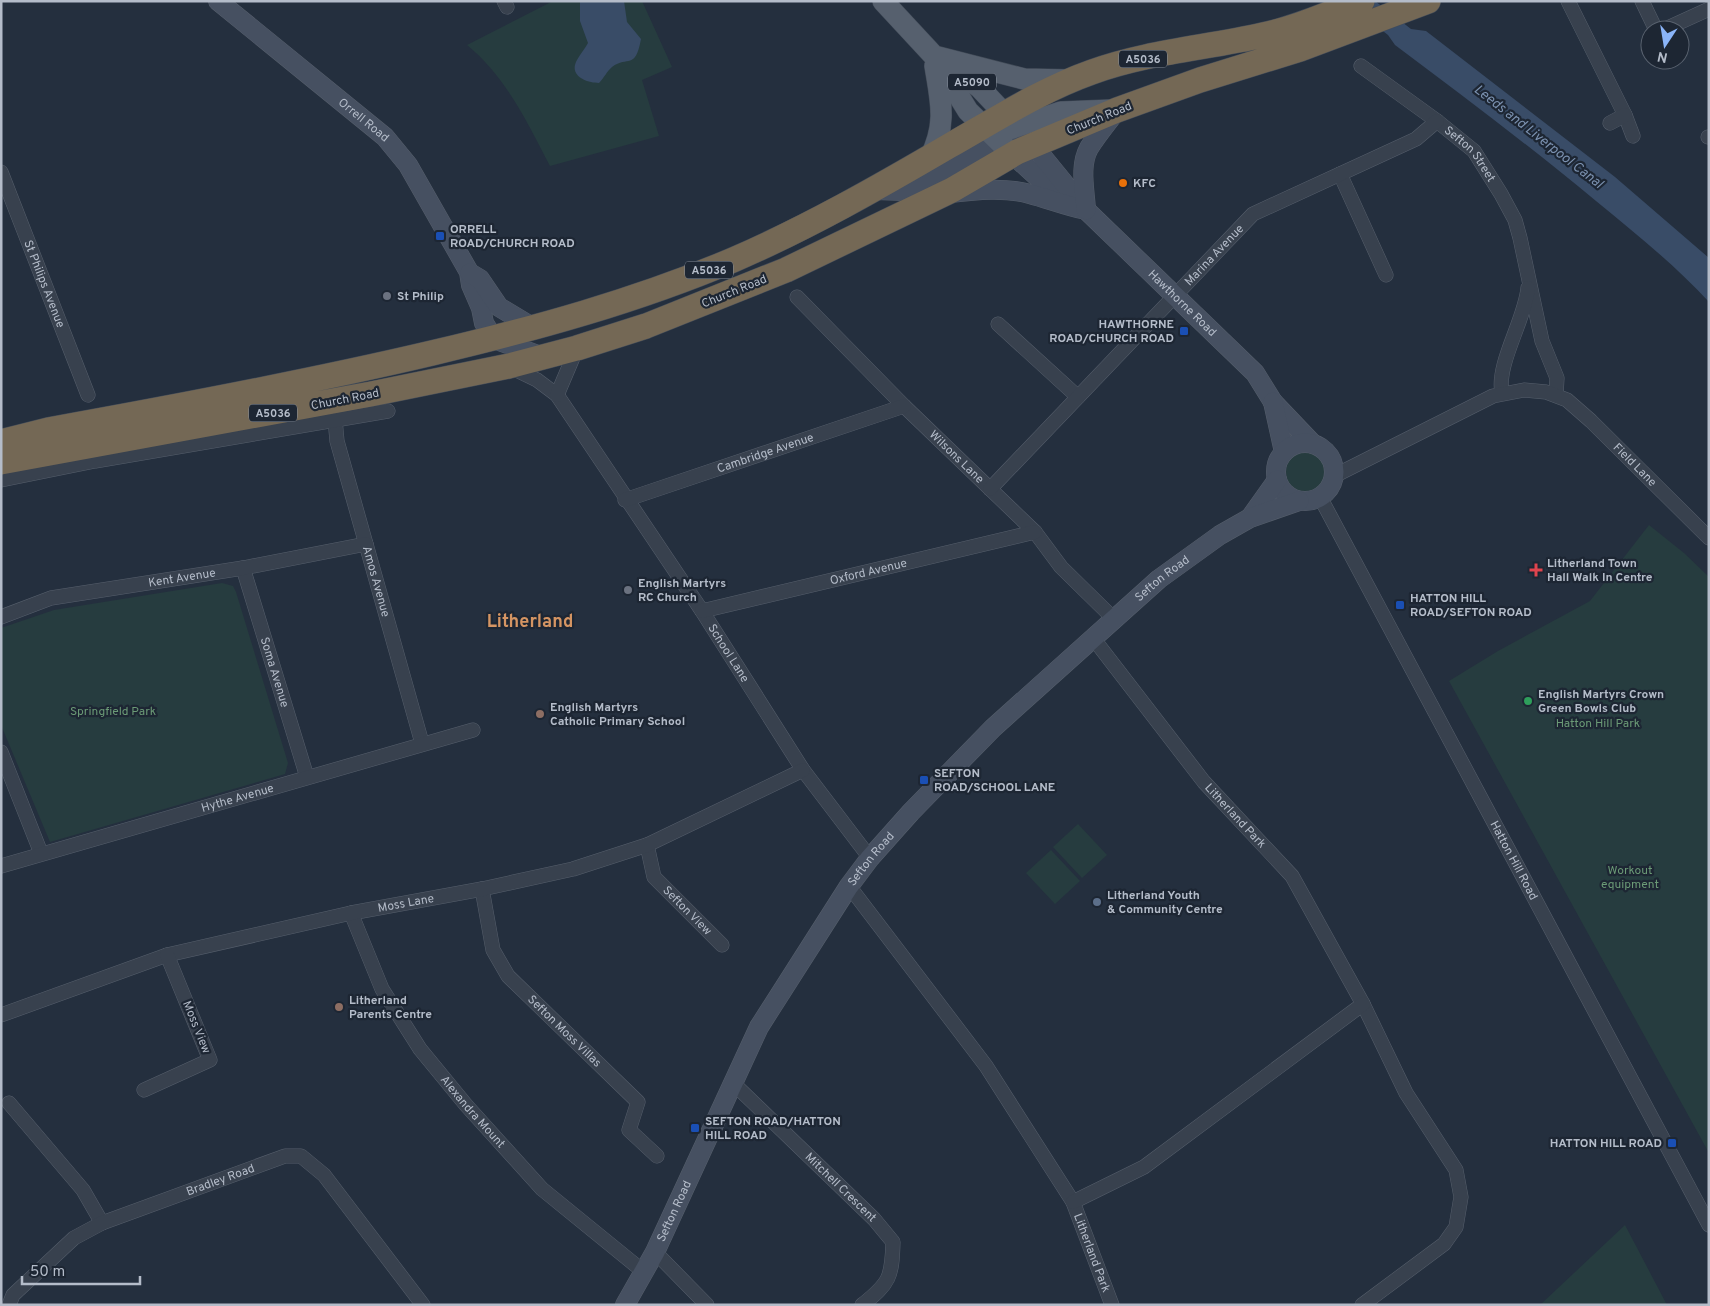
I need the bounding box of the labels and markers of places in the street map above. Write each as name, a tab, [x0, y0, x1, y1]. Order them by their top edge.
place label: KFC	[1133, 176, 1156, 192]
marker: KFC	[1117, 177, 1129, 189]
place label: ORRELL ROAD/CHURCH ROAD	[450, 222, 575, 252]
marker: ORRELL ROAD/CHURCH ROAD	[434, 230, 446, 242]
place label: St Philip	[397, 289, 444, 305]
marker: St Philip	[381, 290, 393, 302]
place label: HAWTHORNE ROAD/CHURCH ROAD	[1049, 317, 1174, 347]
marker: HAWTHORNE ROAD/CHURCH ROAD	[1178, 325, 1190, 337]
place label: Litherland Town Hall Walk In Centre	[1547, 556, 1653, 586]
marker: Litherland Town Hall Walk In Centre	[1529, 563, 1543, 577]
place label: English Martyrs RC Church	[638, 576, 726, 606]
marker: English Martyrs RC Church	[622, 584, 634, 596]
place label: HATTON HILL ROAD/SEFTON ROAD	[1410, 591, 1532, 621]
marker: HATTON HILL ROAD/SEFTON ROAD	[1394, 599, 1406, 611]
place label: English Martyrs Crown Green Bowls Club	[1538, 687, 1664, 717]
marker: English Martyrs Crown Green Bowls Club	[1522, 695, 1534, 707]
place label: English Martyrs Catholic Primary School	[550, 700, 685, 730]
marker: English Martyrs Catholic Primary School	[534, 708, 546, 720]
place label: SEFTON ROAD/SCHOOL LANE	[934, 766, 1055, 796]
marker: SEFTON ROAD/SCHOOL LANE	[918, 774, 930, 786]
place label: Litherland Youth & Community Centre	[1107, 888, 1223, 918]
marker: Litherland Youth & Community Centre	[1091, 896, 1103, 908]
place label: Litherland Parents Centre	[349, 993, 432, 1023]
marker: Litherland Parents Centre	[333, 1001, 345, 1013]
place label: SEFTON ROAD/HATTON HILL ROAD	[705, 1114, 841, 1144]
marker: SEFTON ROAD/HATTON HILL ROAD	[689, 1122, 701, 1134]
place label: HATTON HILL ROAD	[1550, 1136, 1662, 1152]
marker: HATTON HILL ROAD	[1666, 1137, 1678, 1149]

